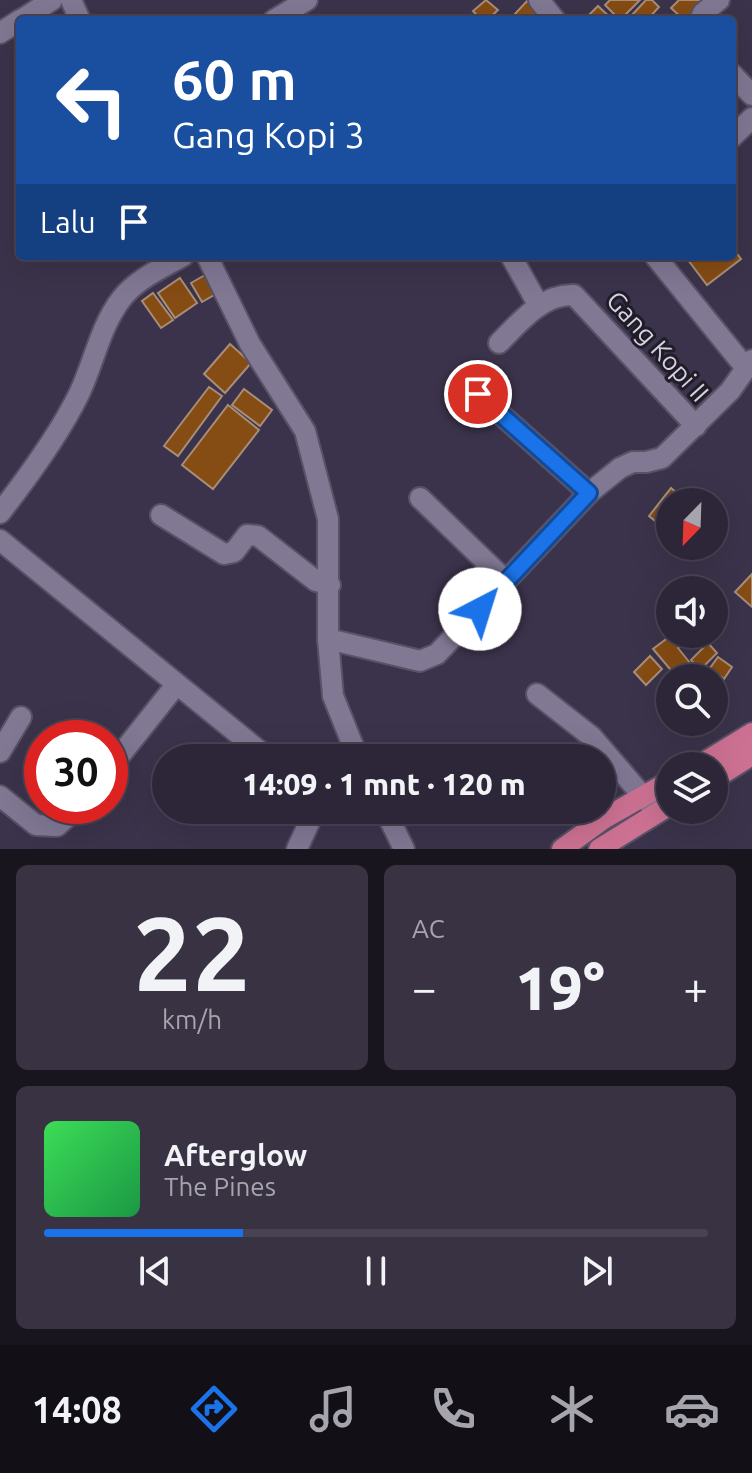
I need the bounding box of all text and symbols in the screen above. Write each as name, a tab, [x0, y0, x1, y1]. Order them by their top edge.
icon: left	[40, 48, 144, 152]
text: 60 m	[172, 48, 297, 111]
text: Gang Kopi 3	[172, 114, 365, 155]
icon: arrive	[112, 200, 156, 244]
text: Lalu	[40, 205, 96, 239]
street label: Gang Kopi II	[601, 285, 715, 407]
pin	[444, 360, 512, 428]
icon: arrive	[456, 372, 500, 416]
north arrow	[656, 488, 728, 560]
map controls	[656, 488, 728, 824]
position arrow	[438, 567, 522, 651]
button: sound	[656, 576, 728, 648]
button: search	[656, 664, 728, 736]
speed limit sign: 30	[24, 720, 128, 824]
button: layers	[656, 752, 728, 824]
text: 14:09 · 1 mnt · 120 m	[242, 767, 526, 801]
text: 22	[133, 894, 251, 1011]
text: AC	[412, 914, 445, 943]
text: 19°	[515, 954, 605, 1021]
text: −	[412, 963, 437, 1012]
text: +	[683, 963, 708, 1012]
text: km/h	[162, 1005, 222, 1034]
text: Afterglow	[164, 1138, 307, 1172]
text: The Pines	[164, 1172, 276, 1201]
icon: previous	[133, 1249, 177, 1293]
icon: pause	[354, 1249, 398, 1293]
icon: next	[575, 1249, 619, 1293]
icon: directions	[186, 1381, 242, 1437]
icon: music	[305, 1381, 361, 1437]
icon: phone	[425, 1381, 481, 1437]
icon: climate	[544, 1381, 600, 1437]
icon: car	[664, 1381, 720, 1437]
text: 14:08	[32, 1389, 122, 1430]

